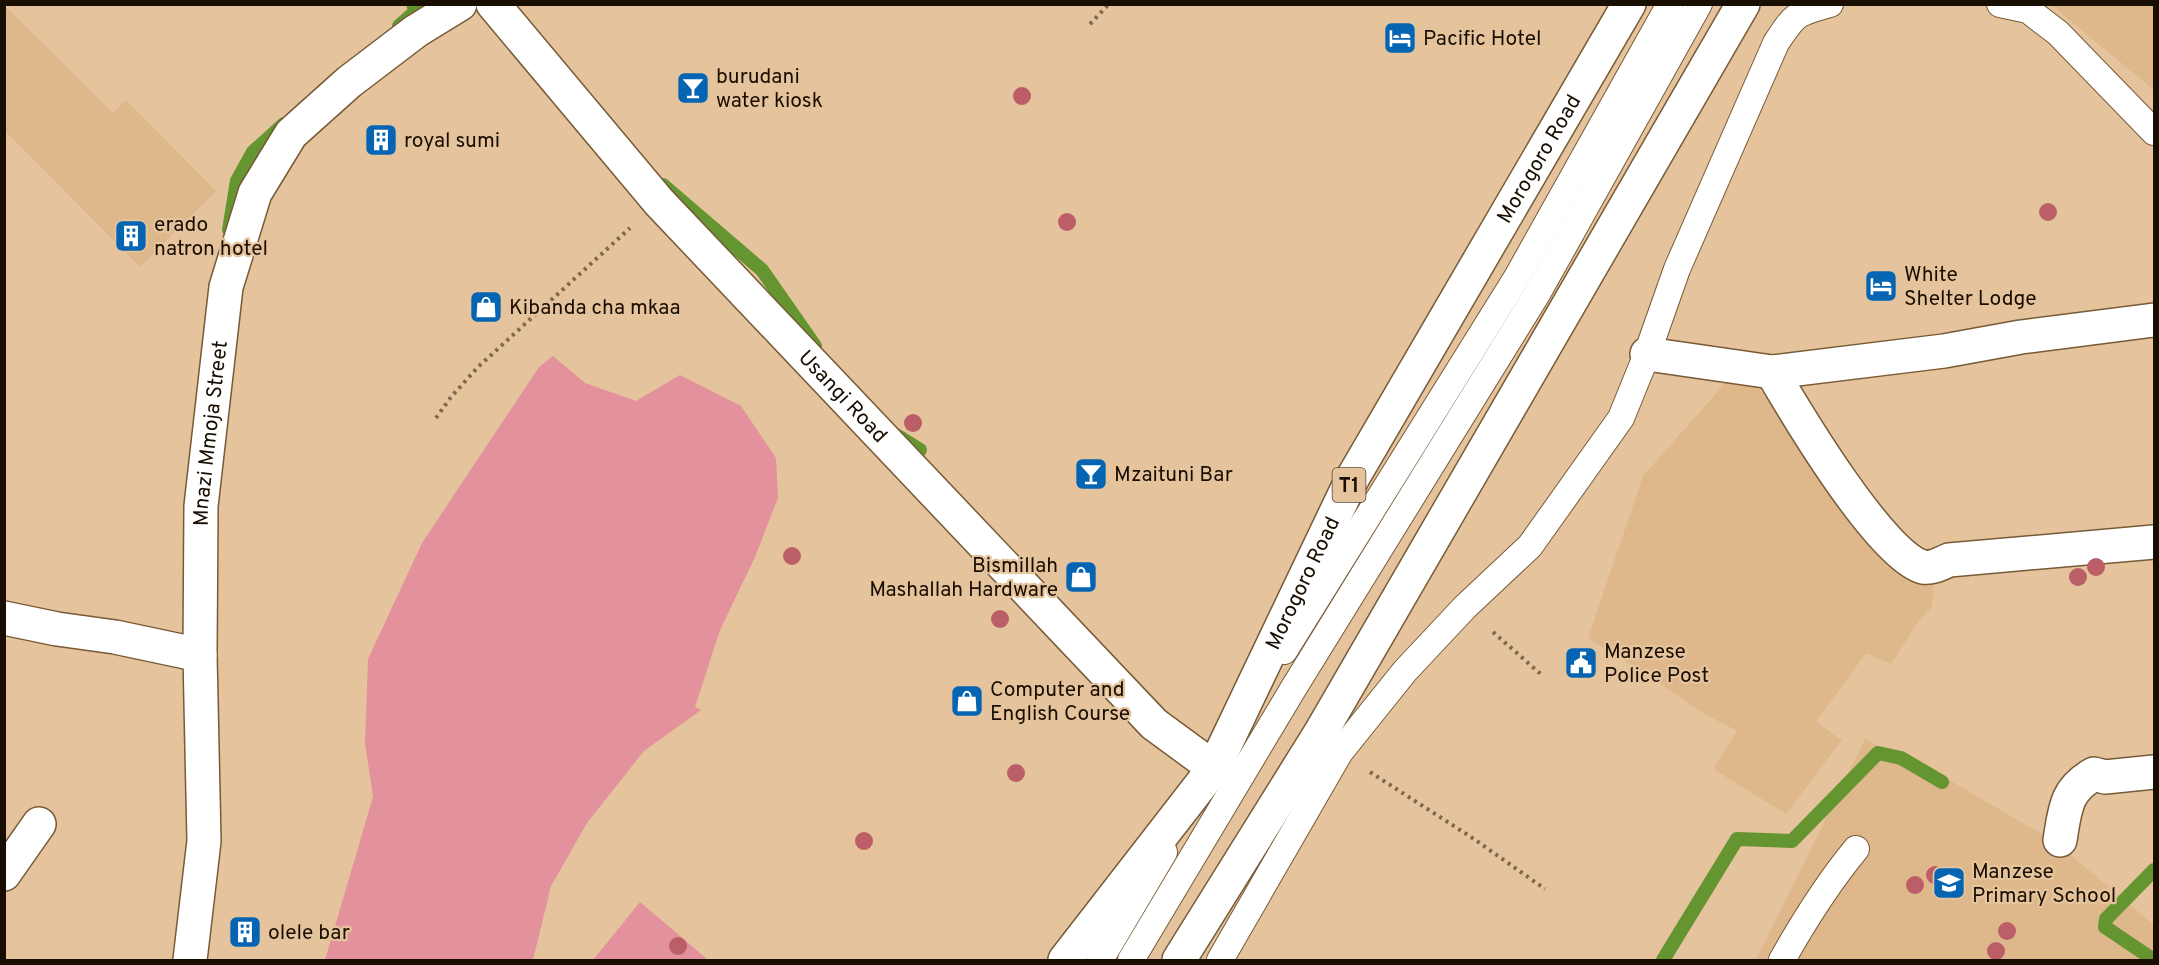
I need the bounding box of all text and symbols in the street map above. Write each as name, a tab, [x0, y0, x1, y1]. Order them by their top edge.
hotel icon: Pacific Hotel	[1382, 20, 1418, 56]
place label: Pacific Hotel	[1423, 26, 1542, 53]
place label: burudani water kiosk	[716, 64, 823, 115]
bar icon: burudani water kiosk	[675, 70, 711, 106]
street label: Morogoro Road	[1492, 90, 1588, 229]
building icon: royal sumi	[363, 122, 399, 158]
place label: royal sumi	[404, 128, 500, 155]
place label: erado natron hotel	[154, 212, 268, 263]
building icon: erado natron hotel	[113, 218, 149, 254]
place label: White Shelter Lodge	[1904, 262, 2036, 313]
hotel icon: White Shelter Lodge	[1863, 268, 1899, 304]
shop icon: Kibanda cha mkaa	[468, 289, 504, 325]
place label: Kibanda cha mkaa	[509, 295, 681, 322]
street label: Mnazi Mmoja Street	[189, 339, 235, 526]
street label: Usangi Road	[792, 345, 893, 449]
bar icon: Mzaituni Bar	[1073, 456, 1109, 492]
place label: Mzaituni Bar	[1114, 462, 1233, 489]
road number: T1	[1332, 468, 1366, 502]
street label: Morogoro Road	[1260, 513, 1347, 655]
place label: Bismillah Mashallah Hardware	[869, 553, 1058, 604]
shop icon: Bismillah Mashallah Hardware	[1063, 559, 1099, 595]
place label: Manzese Police Post	[1604, 639, 1709, 690]
public building icon: Manzese Police Post	[1563, 645, 1599, 681]
place label: Computer and English Course	[990, 677, 1130, 728]
shop icon: Computer and English Course	[949, 683, 985, 719]
place label: Manzese Primary School	[1972, 859, 2116, 910]
school or university icon: Manzese Primary School	[1931, 865, 1967, 901]
building icon: olele bar	[227, 914, 263, 950]
place label: olele bar	[268, 920, 350, 947]

